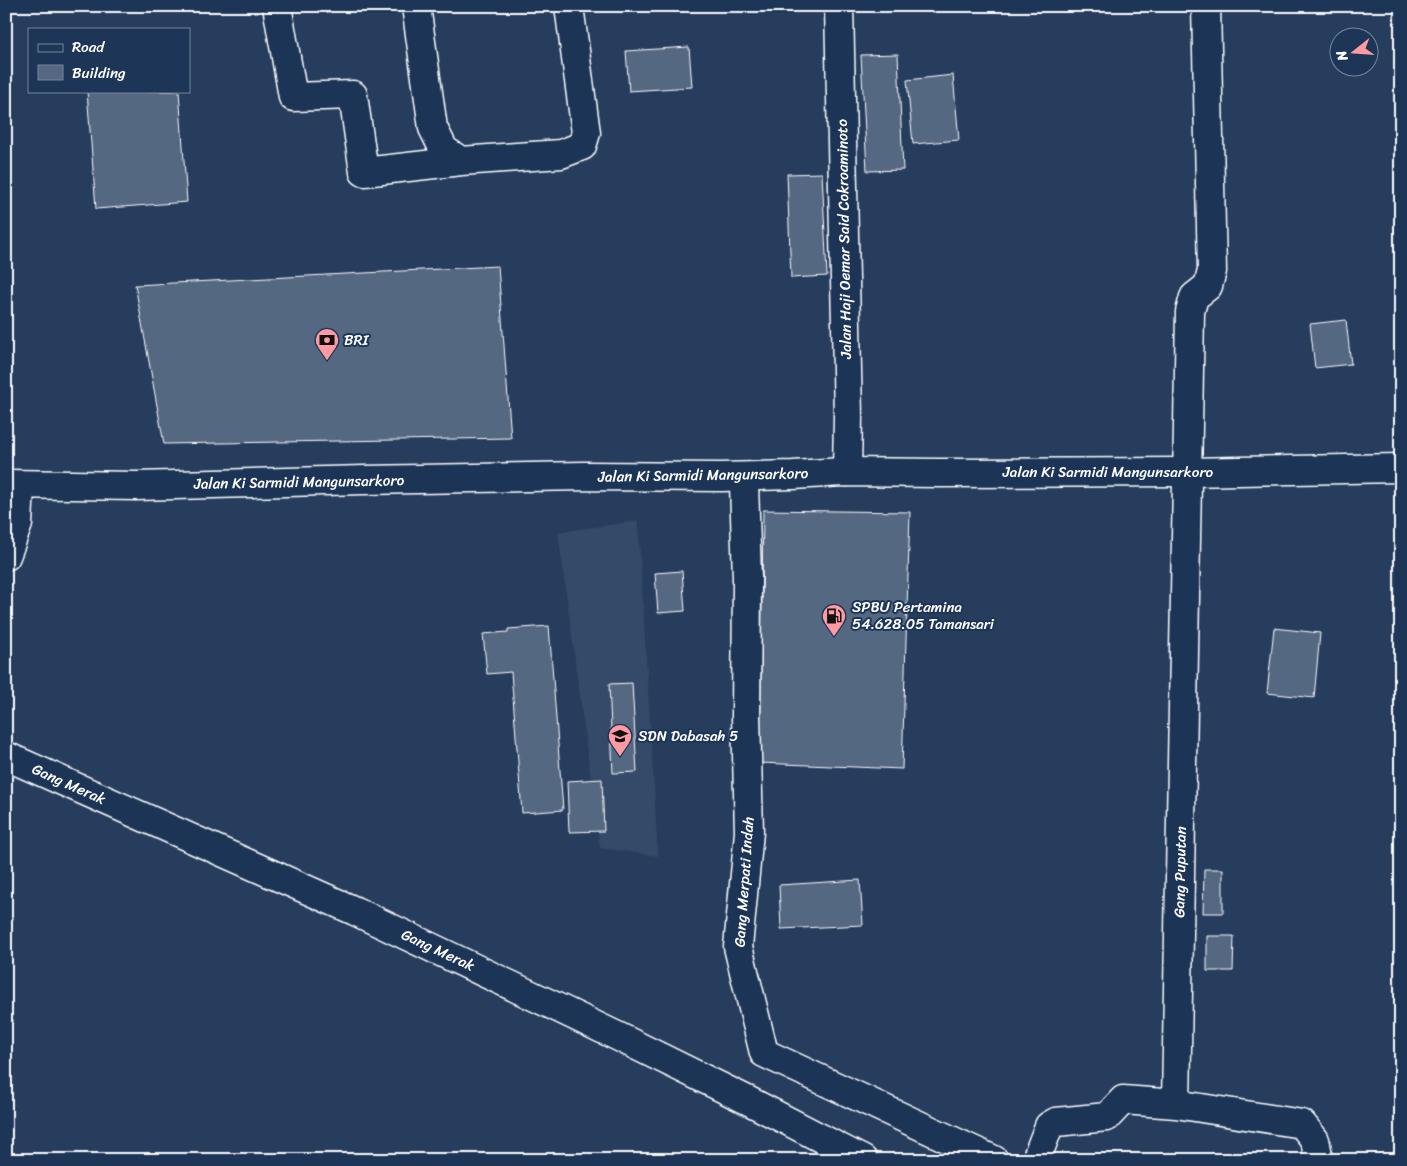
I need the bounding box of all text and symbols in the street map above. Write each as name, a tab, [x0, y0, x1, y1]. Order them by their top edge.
legend	[28, 28, 190, 92]
north arrow	[1330, 28, 1380, 78]
text: Road	[72, 34, 105, 60]
text: N	[1329, 47, 1356, 65]
text: Building	[72, 60, 126, 86]
street label: Jalan Haji Oemar Said Cokroaminoto	[829, 118, 859, 360]
bank icon: BRI	[314, 327, 340, 361]
place label: BRI	[344, 327, 370, 353]
street label: Jalan Ki Sarmidi Mangunsarkoro	[1002, 459, 1214, 485]
street label: Jalan Ki Sarmidi Mangunsarkoro	[597, 460, 809, 490]
street label: Jalan Ki Sarmidi Mangunsarkoro	[193, 467, 405, 497]
place label: SPBU Pertamina 54.628.05 Tamansari	[852, 594, 995, 637]
fuel station icon: SPBU Pertamina 54.628.05 Tamansari	[821, 603, 847, 637]
school or university icon: SDN Dabasah 5	[607, 723, 633, 757]
place label: SDN Dabasah 5	[638, 723, 738, 749]
street label: Gang Merak	[28, 756, 111, 812]
street label: Gang Merpati Indah	[726, 816, 762, 948]
street label: Gang Puputan	[1166, 826, 1194, 918]
street label: Gang Merak	[397, 922, 480, 979]

